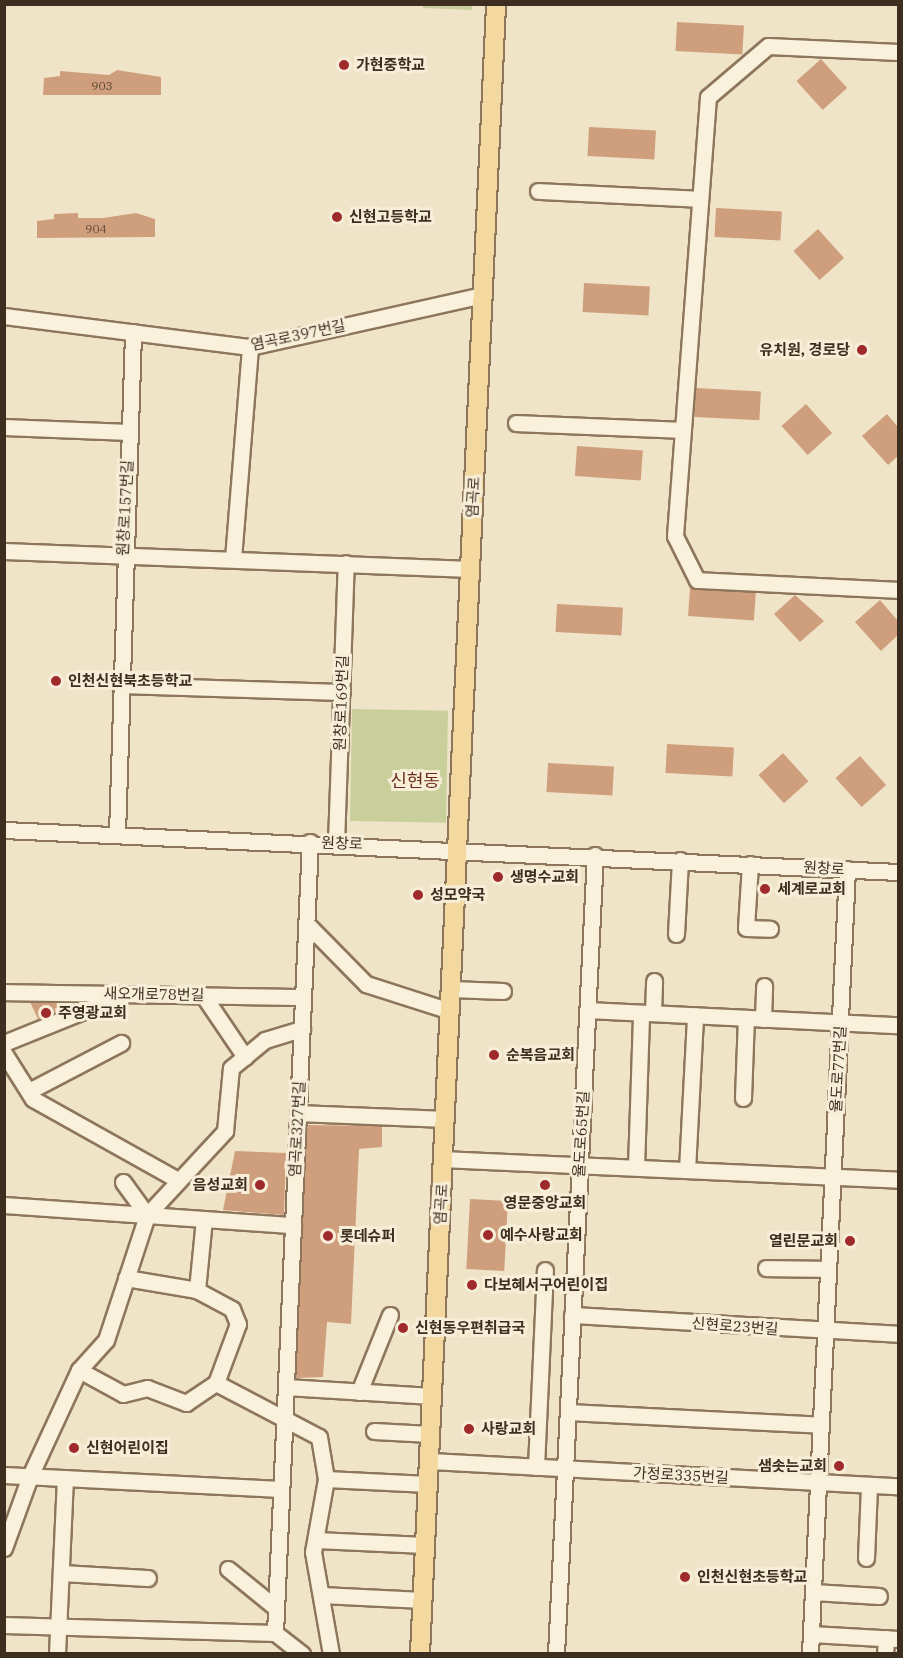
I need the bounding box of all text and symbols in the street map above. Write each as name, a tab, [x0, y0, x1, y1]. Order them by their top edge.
place label: 가현중학교	[356, 56, 425, 74]
marker: 가현중학교	[337, 58, 351, 72]
house number: 903	[91, 79, 113, 93]
place label: 신현고등학교	[349, 208, 432, 226]
marker: 신현고등학교	[330, 210, 344, 224]
house number: 904	[85, 222, 107, 236]
street label: 염곡로397번길	[249, 316, 347, 354]
place label: 유치원, 경로당	[759, 341, 850, 359]
marker: 유치원, 경로당	[855, 343, 869, 357]
street label: 원창로157번길	[114, 460, 136, 556]
street label: 염곡로	[463, 476, 483, 518]
street label: 원창로169번길	[330, 655, 352, 751]
place label: 인천신현북초등학교	[68, 672, 192, 690]
marker: 인천신현북초등학교	[49, 674, 63, 688]
district label: 신현동	[390, 770, 440, 792]
street label: 원창로	[321, 833, 363, 853]
street label: 원창로	[803, 858, 845, 878]
place label: 생명수교회	[510, 868, 579, 886]
marker: 생명수교회	[491, 870, 505, 884]
place label: 세계로교회	[777, 880, 846, 898]
marker: 세계로교회	[758, 882, 772, 896]
place label: 성모약국	[430, 886, 485, 904]
marker: 성모약국	[411, 888, 425, 902]
street label: 새오개로78번길	[103, 984, 205, 1004]
place label: 주영광교회	[58, 1004, 127, 1022]
marker: 주영광교회	[39, 1006, 53, 1020]
street label: 율도로77번길	[827, 1025, 849, 1113]
place label: 순복음교회	[506, 1046, 575, 1064]
marker: 순복음교회	[487, 1048, 501, 1062]
street label: 염곡로327번길	[286, 1081, 308, 1177]
street label: 율도로65번길	[570, 1090, 592, 1178]
place label: 음성교회	[193, 1176, 248, 1194]
marker: 음성교회	[253, 1178, 267, 1192]
marker: 영문중앙교회	[538, 1178, 552, 1192]
street label: 염곡로	[431, 1183, 451, 1225]
place label: 영문중앙교회	[504, 1194, 586, 1212]
place label: 예수사랑교회	[500, 1226, 583, 1244]
place label: 롯데슈퍼	[340, 1227, 395, 1245]
marker: 예수사랑교회	[481, 1228, 495, 1242]
marker: 롯데슈퍼	[321, 1229, 335, 1243]
place label: 열린문교회	[769, 1232, 838, 1250]
marker: 열린문교회	[843, 1234, 857, 1248]
place label: 다보혜서구어린이집	[484, 1276, 608, 1294]
marker: 다보혜서구어린이집	[465, 1278, 479, 1292]
street label: 신현로23번길	[691, 1314, 779, 1338]
place label: 신현동우편취급국	[415, 1319, 525, 1337]
marker: 신현동우편취급국	[396, 1321, 410, 1335]
place label: 사랑교회	[481, 1420, 536, 1438]
marker: 사랑교회	[462, 1422, 476, 1436]
place label: 신현어린이집	[86, 1439, 169, 1457]
marker: 신현어린이집	[67, 1441, 81, 1455]
place label: 샘솟는교회	[758, 1457, 827, 1475]
marker: 샘솟는교회	[832, 1459, 846, 1473]
street label: 가정로335번길	[633, 1464, 729, 1486]
place label: 인천신현초등학교	[697, 1568, 807, 1586]
marker: 인천신현초등학교	[678, 1570, 692, 1584]

